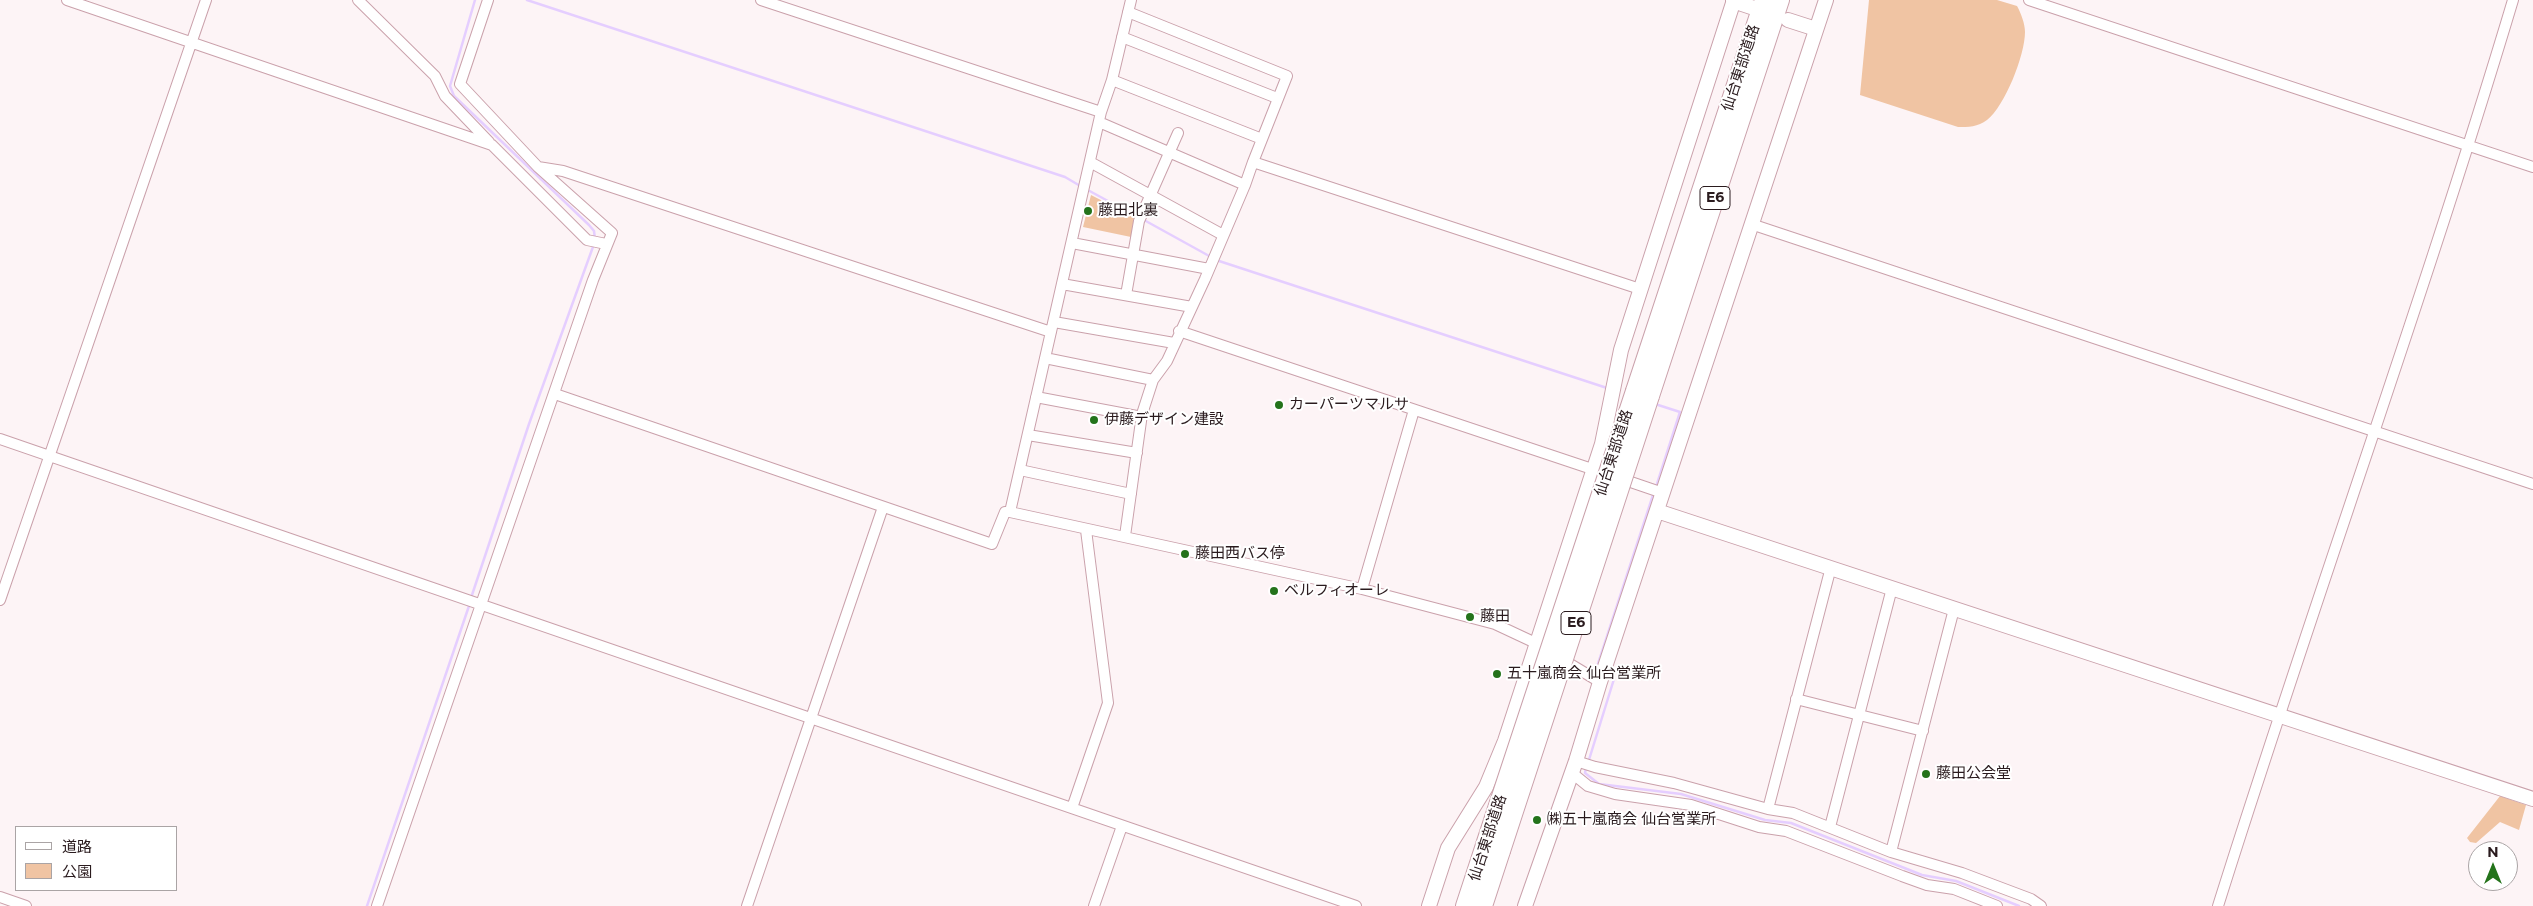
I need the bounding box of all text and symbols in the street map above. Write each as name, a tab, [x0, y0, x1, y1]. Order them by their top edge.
street label: 仙台東部道路	[1719, 22, 1763, 114]
road number: E6	[1700, 187, 1730, 210]
place label: 藤田北裏	[1098, 202, 1158, 220]
marker: 藤田北裏	[1082, 205, 1094, 217]
place label: カーパーツマルサ	[1289, 396, 1409, 414]
marker: カーパーツマルサ	[1273, 399, 1285, 411]
street label: 仙台東部道路	[1592, 407, 1636, 499]
place label: 伊藤デザイン建設	[1104, 411, 1224, 429]
marker: 伊藤デザイン建設	[1088, 414, 1100, 426]
place label: 藤田西バス停	[1195, 545, 1285, 563]
marker: 藤田西バス停	[1179, 548, 1191, 560]
place label: ベルフィオーレ	[1284, 582, 1389, 600]
marker: ベルフィオーレ	[1268, 585, 1280, 597]
place label: 藤田	[1480, 608, 1510, 626]
marker: 藤田	[1464, 611, 1476, 623]
road number: E6	[1561, 612, 1591, 634]
place label: 五十嵐商会 仙台営業所	[1507, 665, 1661, 683]
marker: 五十嵐商会 仙台営業所	[1491, 668, 1503, 680]
place label: 藤田公会堂	[1936, 765, 2011, 783]
marker: 藤田公会堂	[1920, 768, 1932, 780]
street label: 仙台東部道路	[1466, 792, 1510, 884]
place label: ㈱五十嵐商会 仙台営業所	[1547, 811, 1716, 829]
marker: ㈱五十嵐商会 仙台営業所	[1531, 814, 1543, 826]
legend	[15, 826, 178, 891]
text: 道路	[62, 837, 92, 856]
north arrow	[2468, 841, 2518, 891]
text: N	[2487, 843, 2499, 861]
text: 公園	[62, 862, 92, 881]

